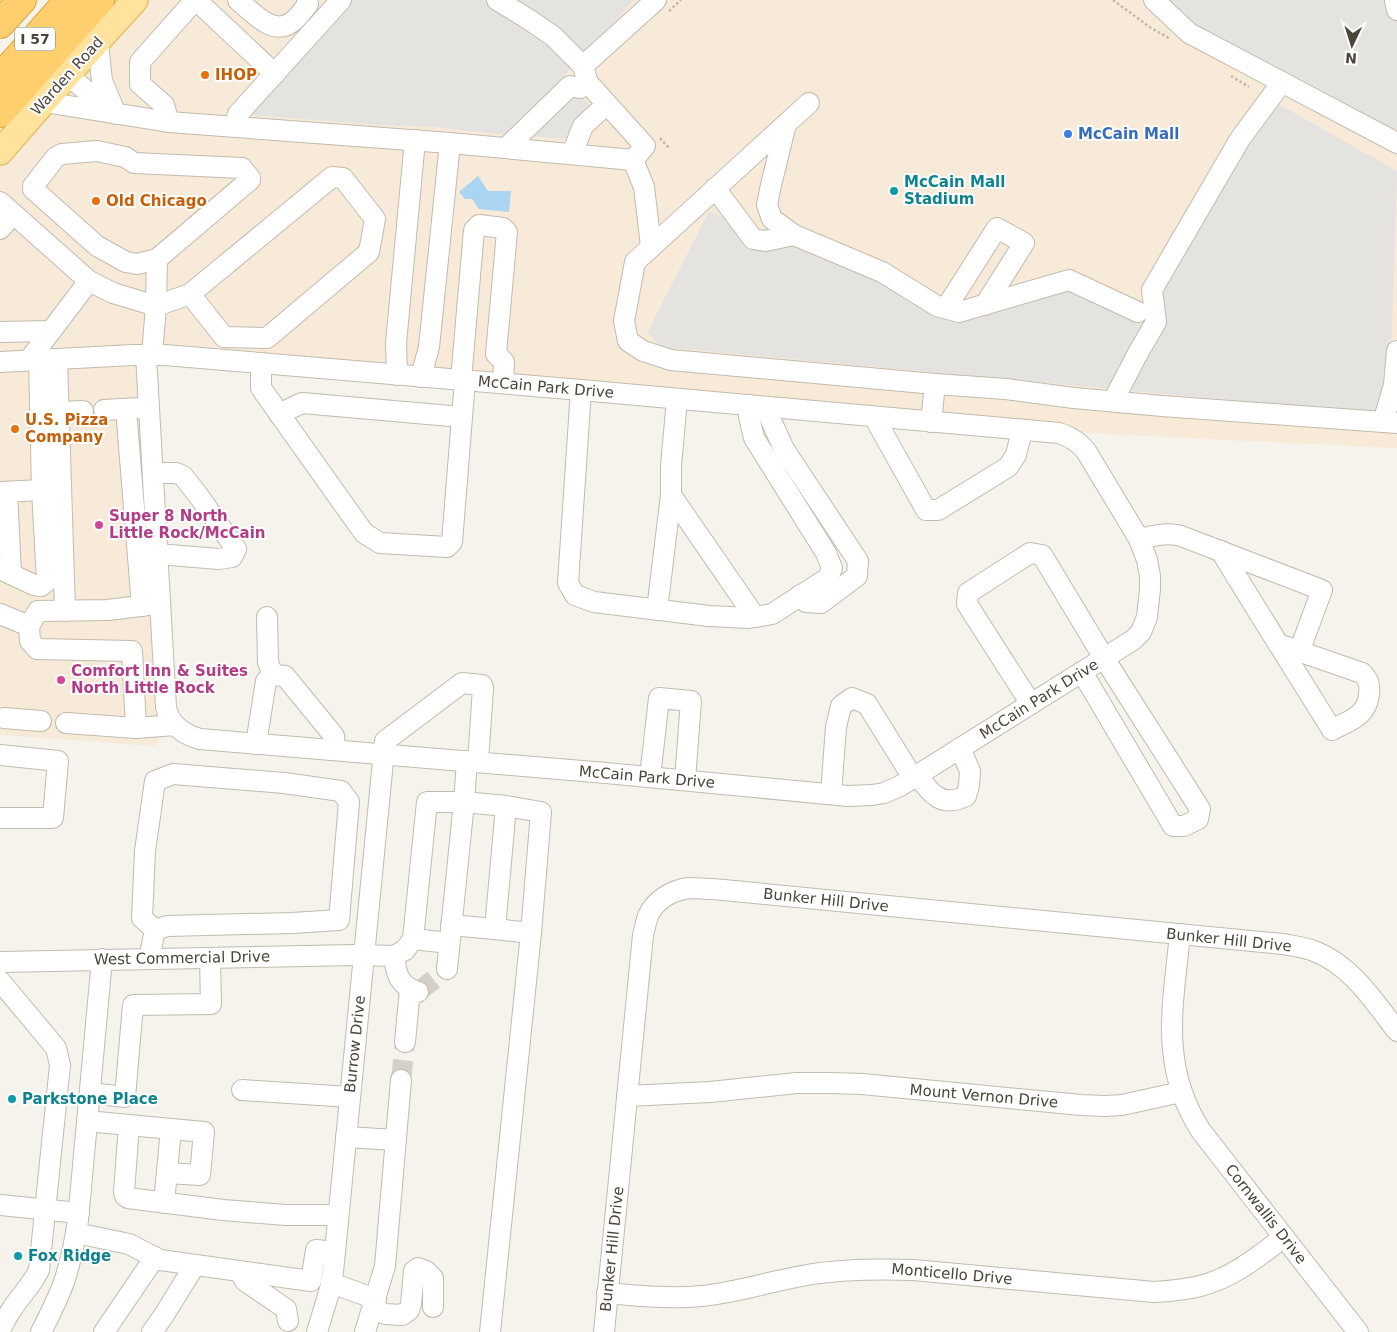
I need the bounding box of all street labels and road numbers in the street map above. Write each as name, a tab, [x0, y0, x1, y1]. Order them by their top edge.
road number: I 57	[15, 28, 55, 50]
street label: Warden Road	[27, 33, 107, 119]
street label: McCain Park Drive	[477, 372, 615, 402]
street label: McCain Park Drive	[976, 655, 1102, 743]
street label: McCain Park Drive	[578, 762, 716, 792]
street label: Bunker Hill Drive	[762, 884, 890, 916]
street label: Bunker Hill Drive	[1165, 924, 1293, 956]
street label: West Commercial Drive	[94, 947, 270, 969]
street label: Burrow Drive	[341, 994, 369, 1094]
street label: Mount Vernon Drive	[909, 1081, 1059, 1111]
street label: Cornwallis Drive	[1221, 1161, 1311, 1267]
street label: Bunker Hill Drive	[596, 1185, 628, 1313]
street label: Monticello Drive	[891, 1260, 1013, 1288]

